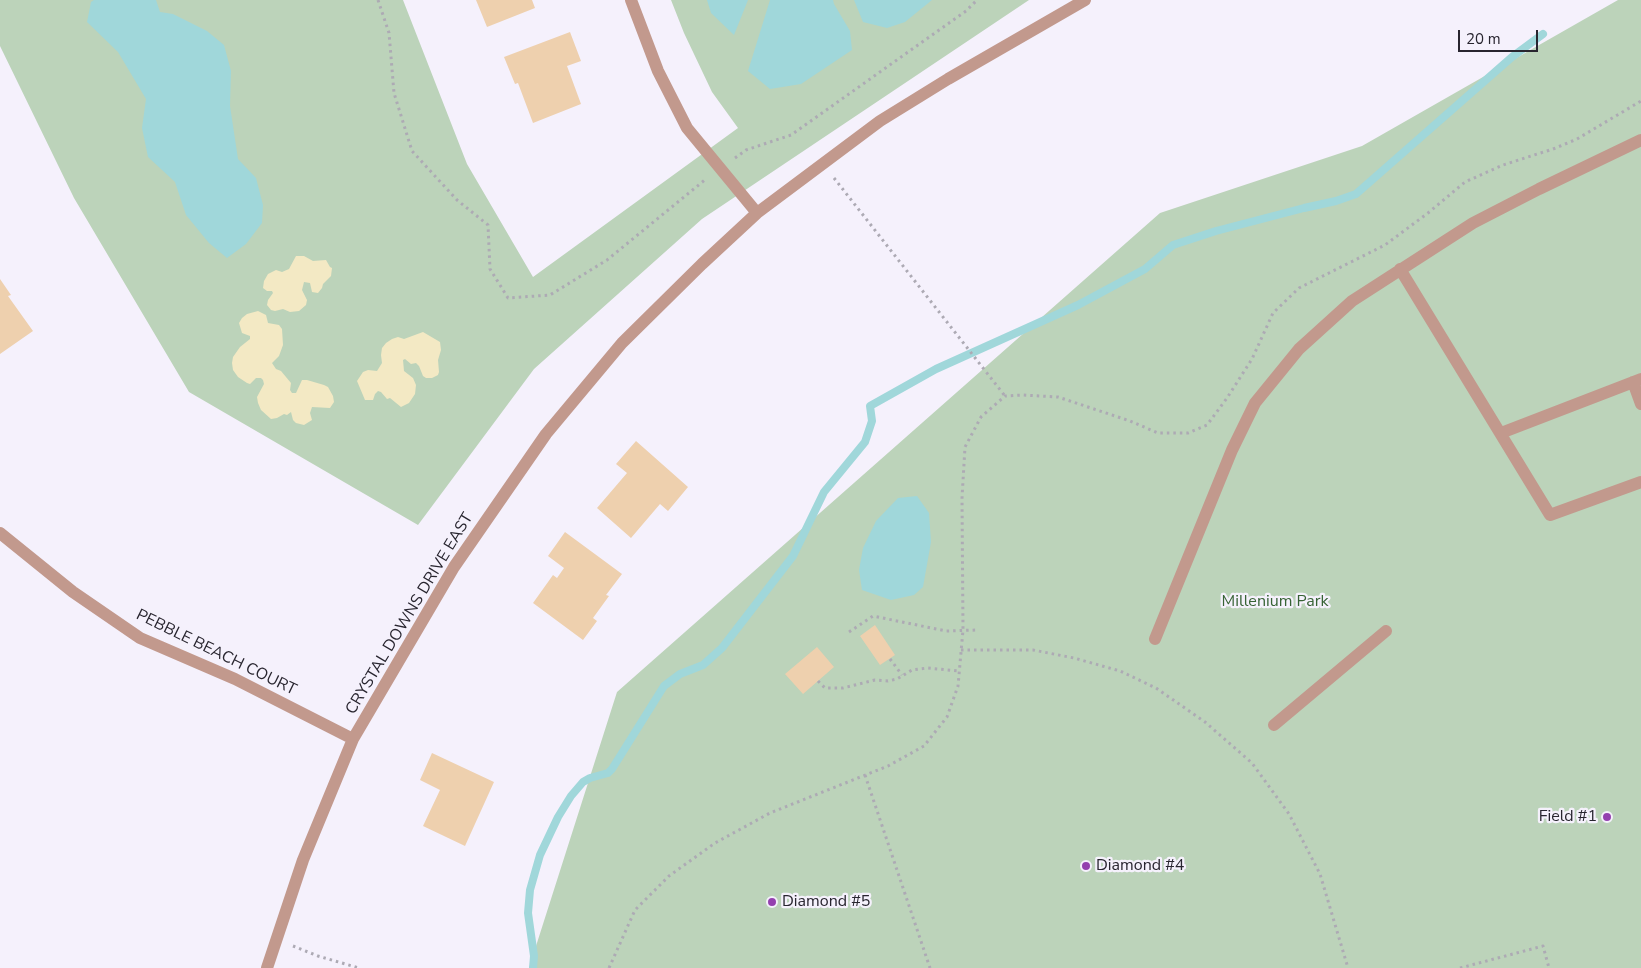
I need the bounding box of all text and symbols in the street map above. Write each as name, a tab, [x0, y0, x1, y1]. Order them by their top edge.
scale bar	[1461, 20, 1541, 52]
text: 20 m	[1466, 29, 1501, 49]
street label: CRYSTAL DOWNS DRIVE EAST	[342, 510, 478, 718]
park label: Millenium Park	[1222, 592, 1328, 612]
street label: PEBBLE BEACH COURT	[133, 606, 299, 700]
place label: Field #1	[1539, 807, 1597, 827]
marker: Field #1	[1601, 811, 1613, 823]
place label: Diamond #4	[1096, 856, 1184, 876]
marker: Diamond #4	[1080, 860, 1092, 872]
place label: Diamond #5	[782, 892, 870, 912]
marker: Diamond #5	[766, 896, 778, 908]

